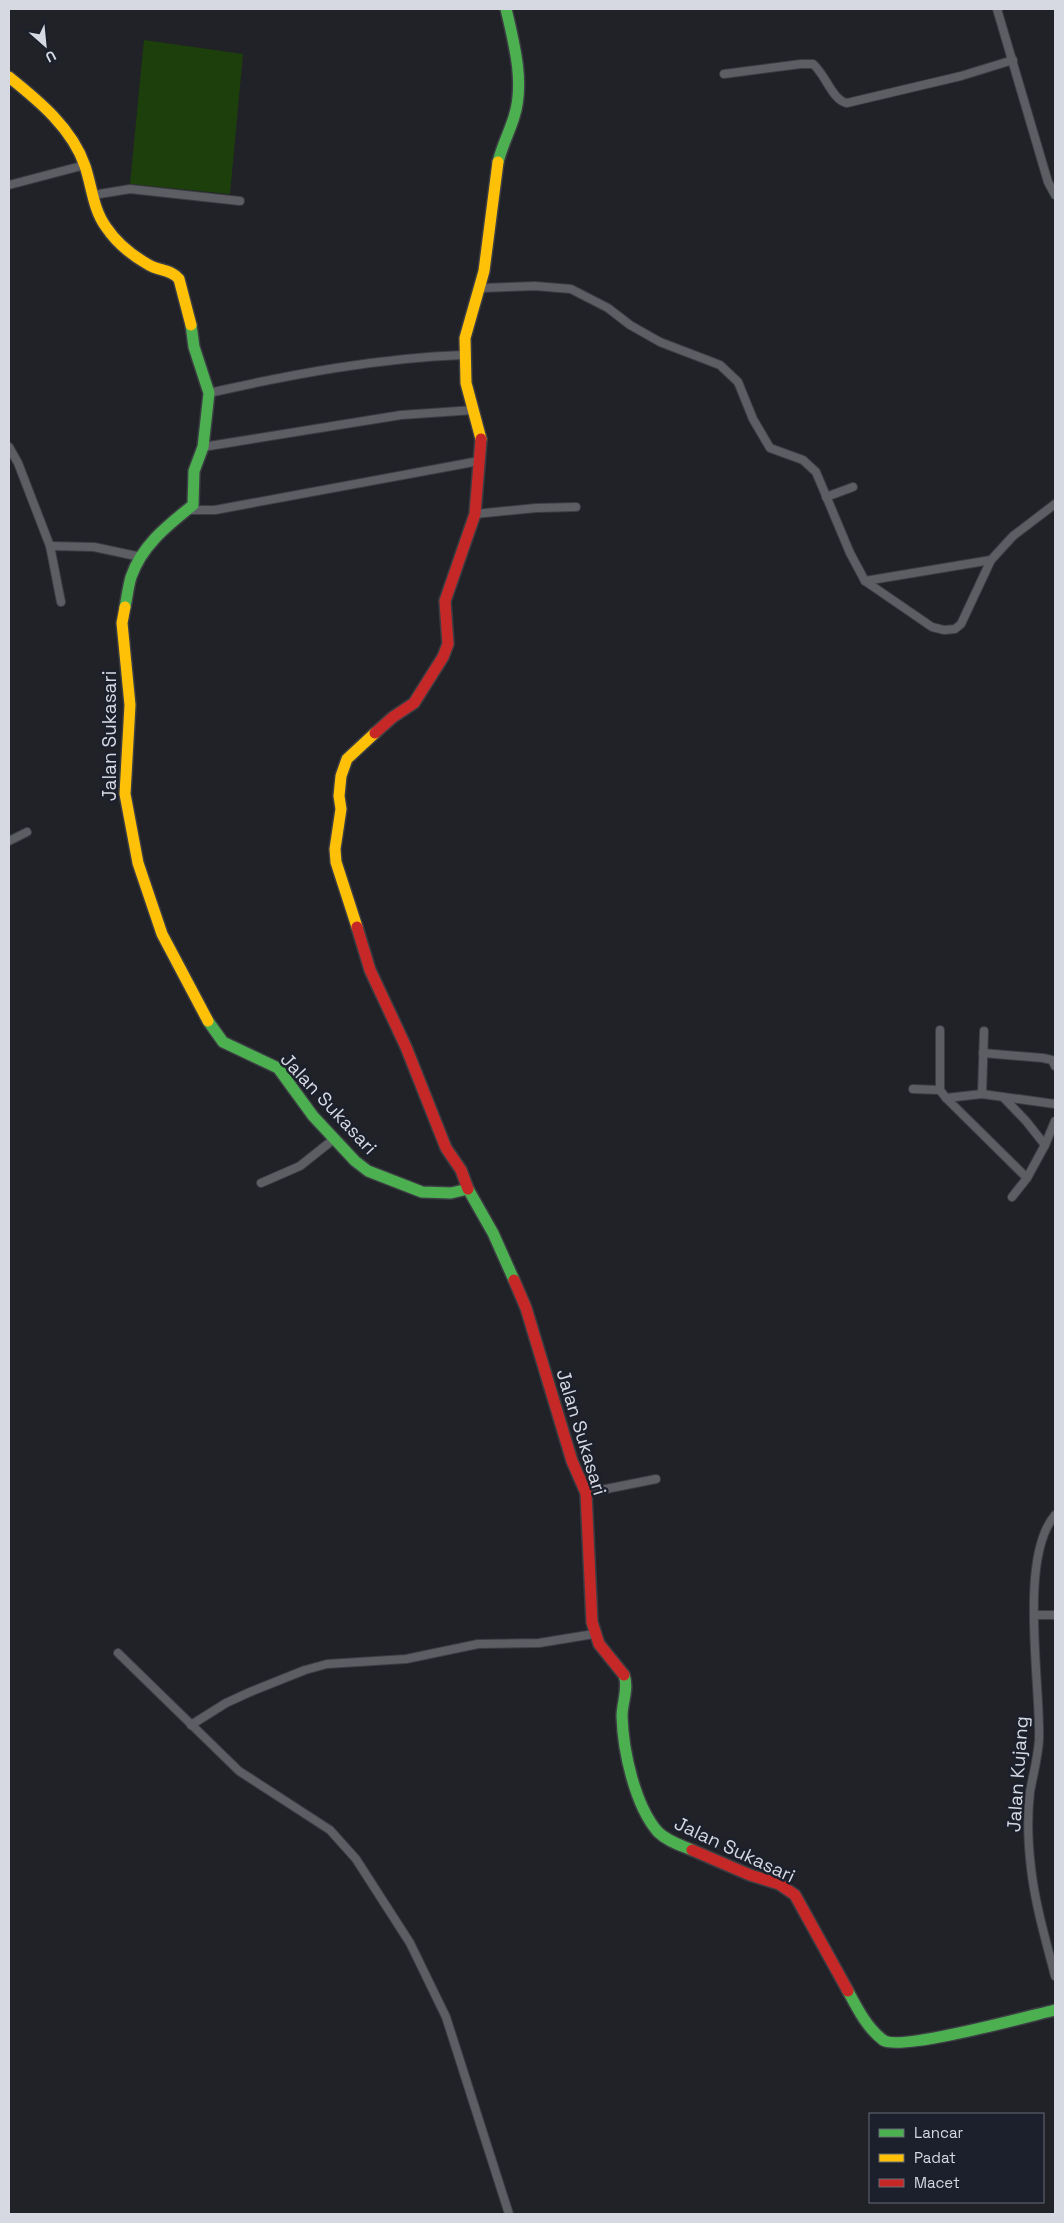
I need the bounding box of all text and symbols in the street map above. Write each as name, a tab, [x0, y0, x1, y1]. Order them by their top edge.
north arrow	[20, 20, 70, 70]
text: U	[43, 46, 59, 67]
street label: Jalan Sukasari	[97, 671, 122, 801]
street label: Jalan Sukasari	[275, 1047, 382, 1160]
street label: Jalan Sukasari	[550, 1366, 613, 1498]
street label: Jalan Kujang	[1001, 1715, 1034, 1833]
street label: Jalan Sukasari	[670, 1811, 799, 1888]
legend	[869, 2113, 1044, 2203]
text: Lancar	[914, 2123, 964, 2142]
text: Padat	[914, 2148, 956, 2167]
text: Macet	[914, 2173, 960, 2192]

